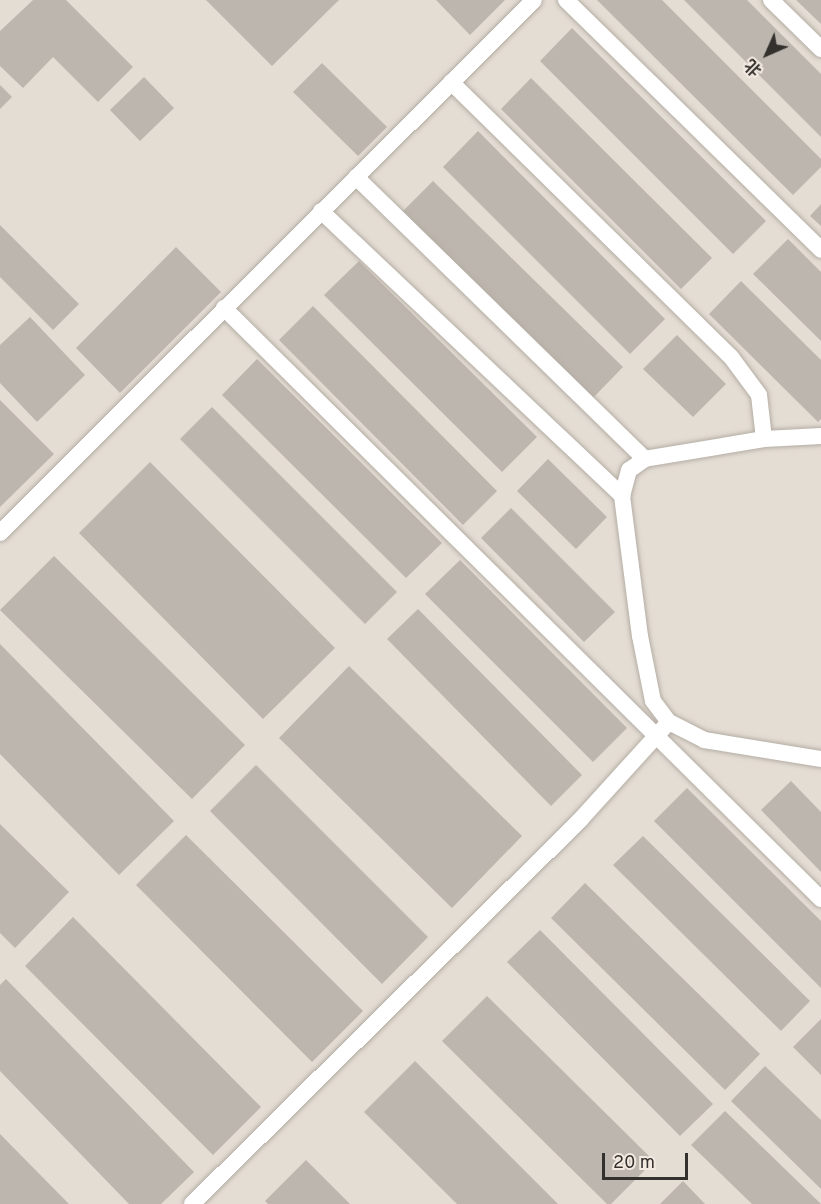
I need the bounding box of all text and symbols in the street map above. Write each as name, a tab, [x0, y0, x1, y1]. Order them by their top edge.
north arrow	[737, 24, 797, 84]
text: 北	[742, 54, 767, 79]
scale bar	[605, 1141, 690, 1179]
text: 20 m	[613, 1152, 655, 1175]

